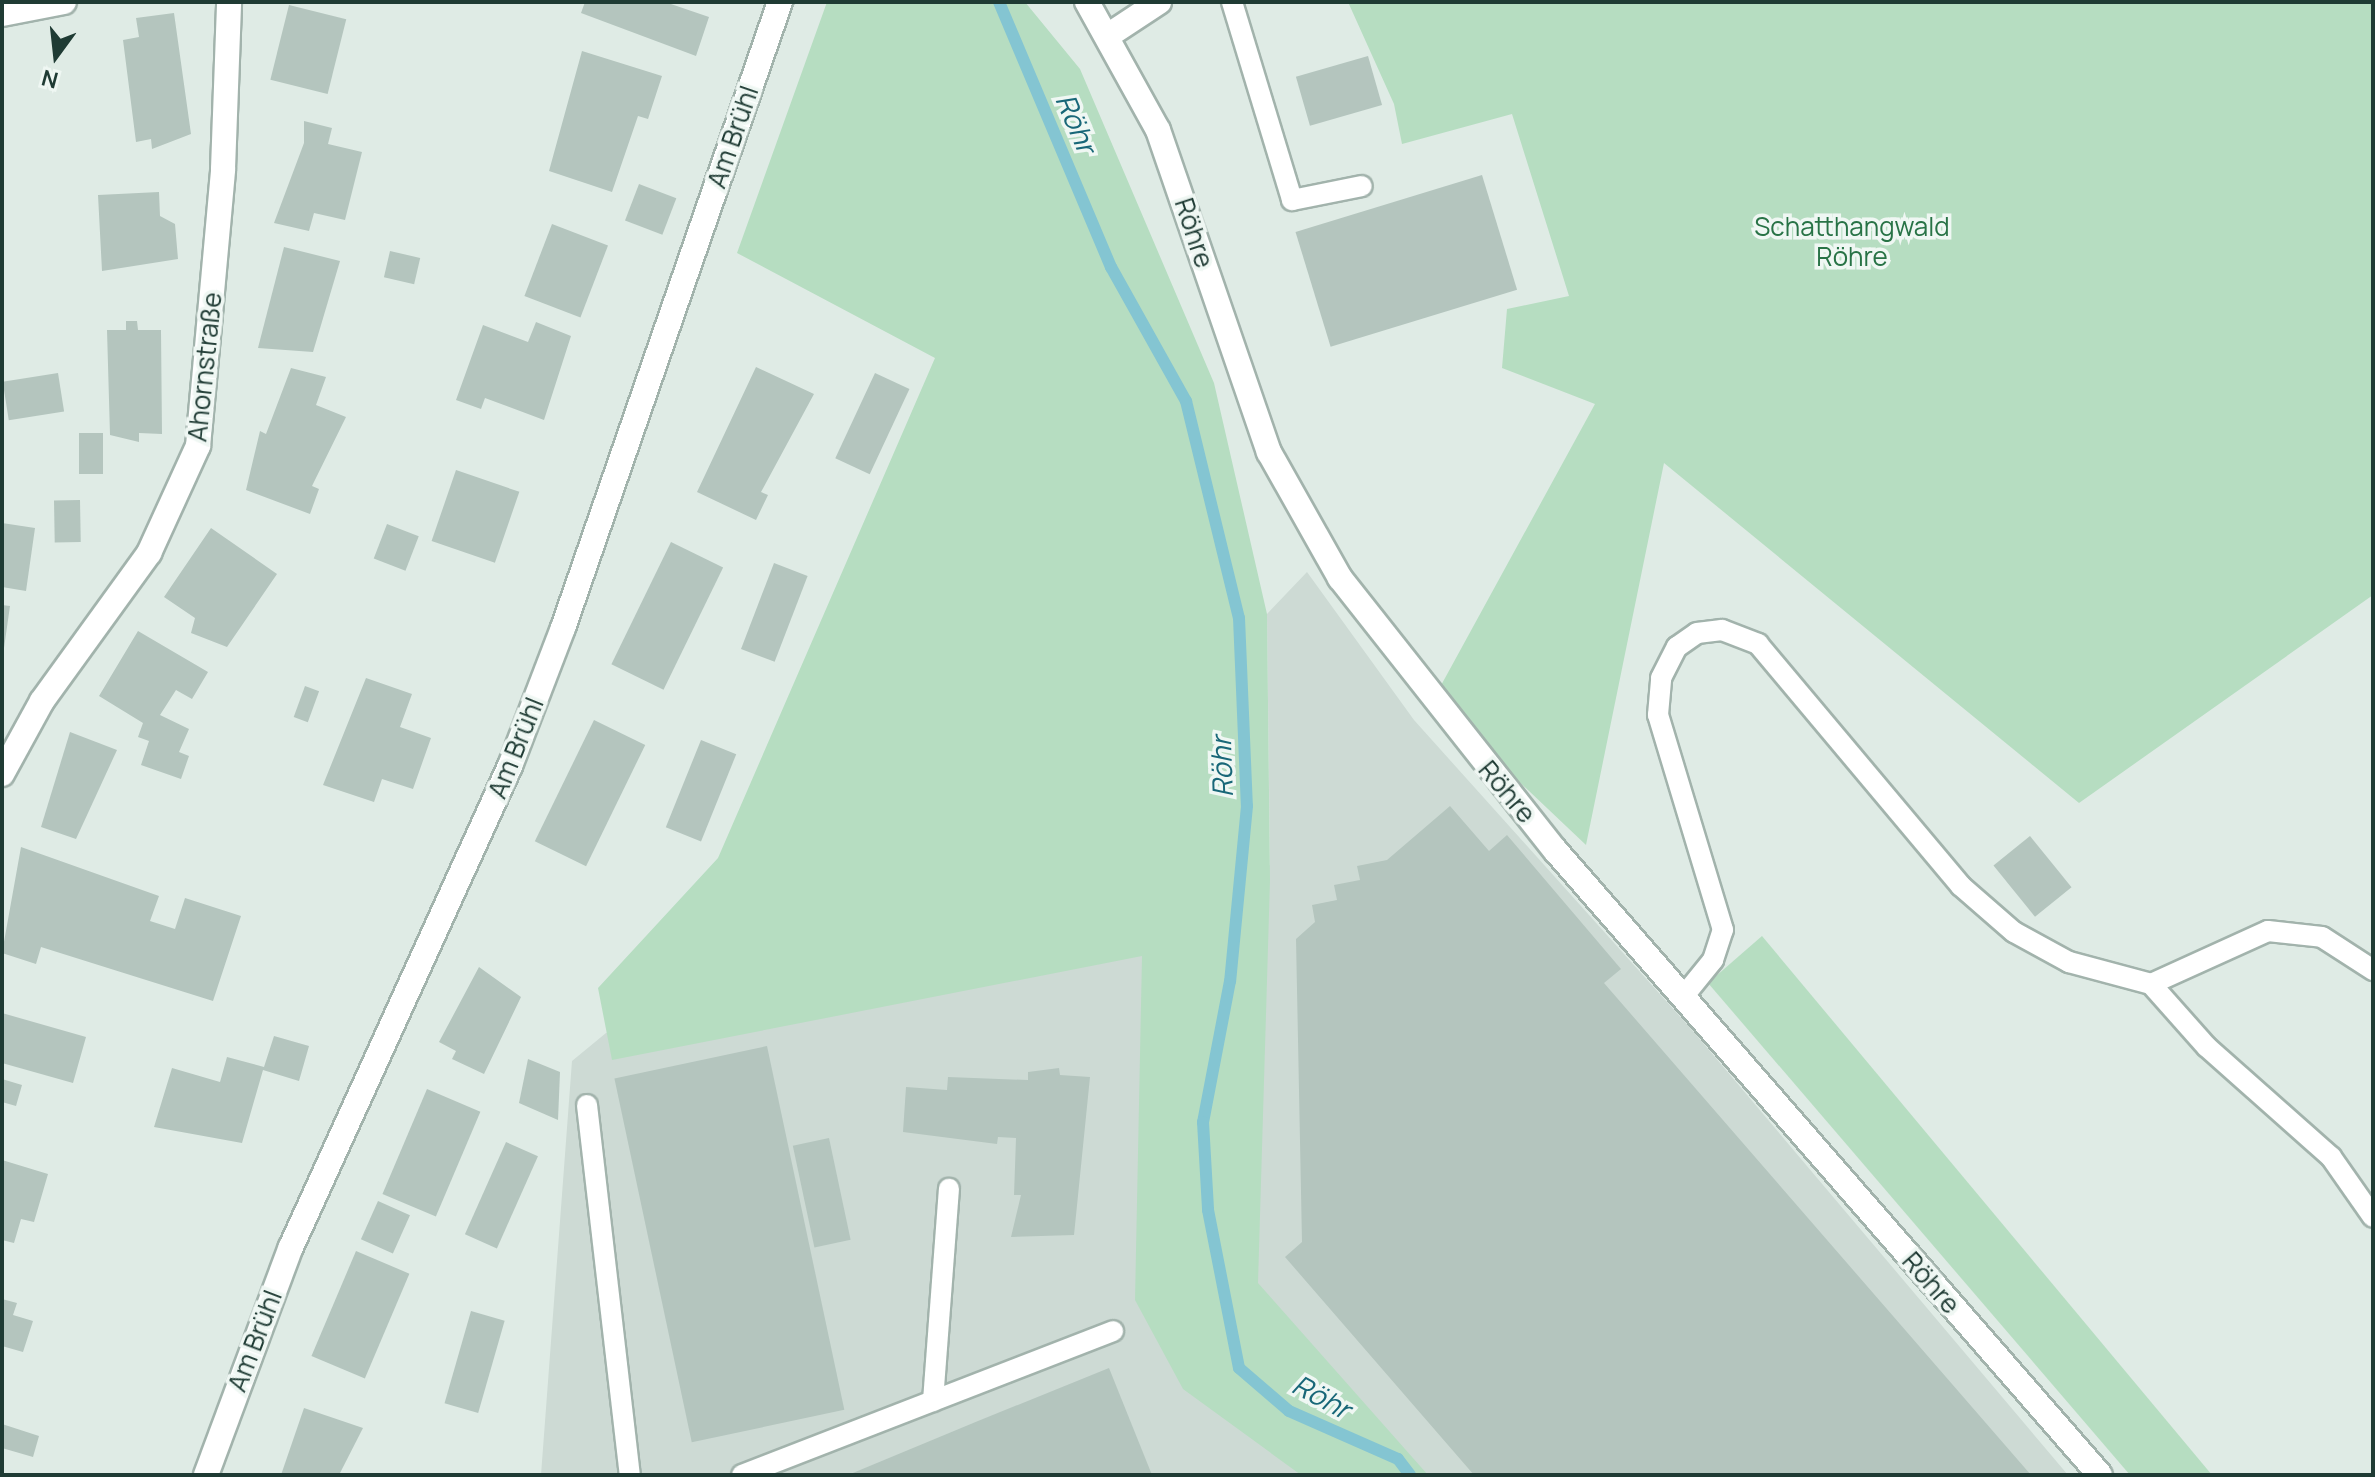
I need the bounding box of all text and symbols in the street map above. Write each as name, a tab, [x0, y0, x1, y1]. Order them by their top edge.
north arrow	[16, 16, 96, 96]
text: N	[38, 63, 61, 96]
street label: Am Brühl	[701, 82, 765, 192]
water label: Röhr	[1050, 88, 1104, 158]
street label: Röhre	[1168, 194, 1220, 272]
park label: Schatthangwald Röhre	[1754, 211, 1950, 272]
street label: Ahornstraße	[182, 291, 228, 443]
street label: Am Brühl	[482, 693, 550, 803]
water label: Röhr	[1203, 736, 1239, 798]
street label: Röhre	[1472, 755, 1542, 829]
street label: Röhre	[1896, 1246, 1966, 1320]
street label: Am Brühl	[221, 1286, 289, 1396]
water label: Röhr	[1287, 1367, 1357, 1425]

